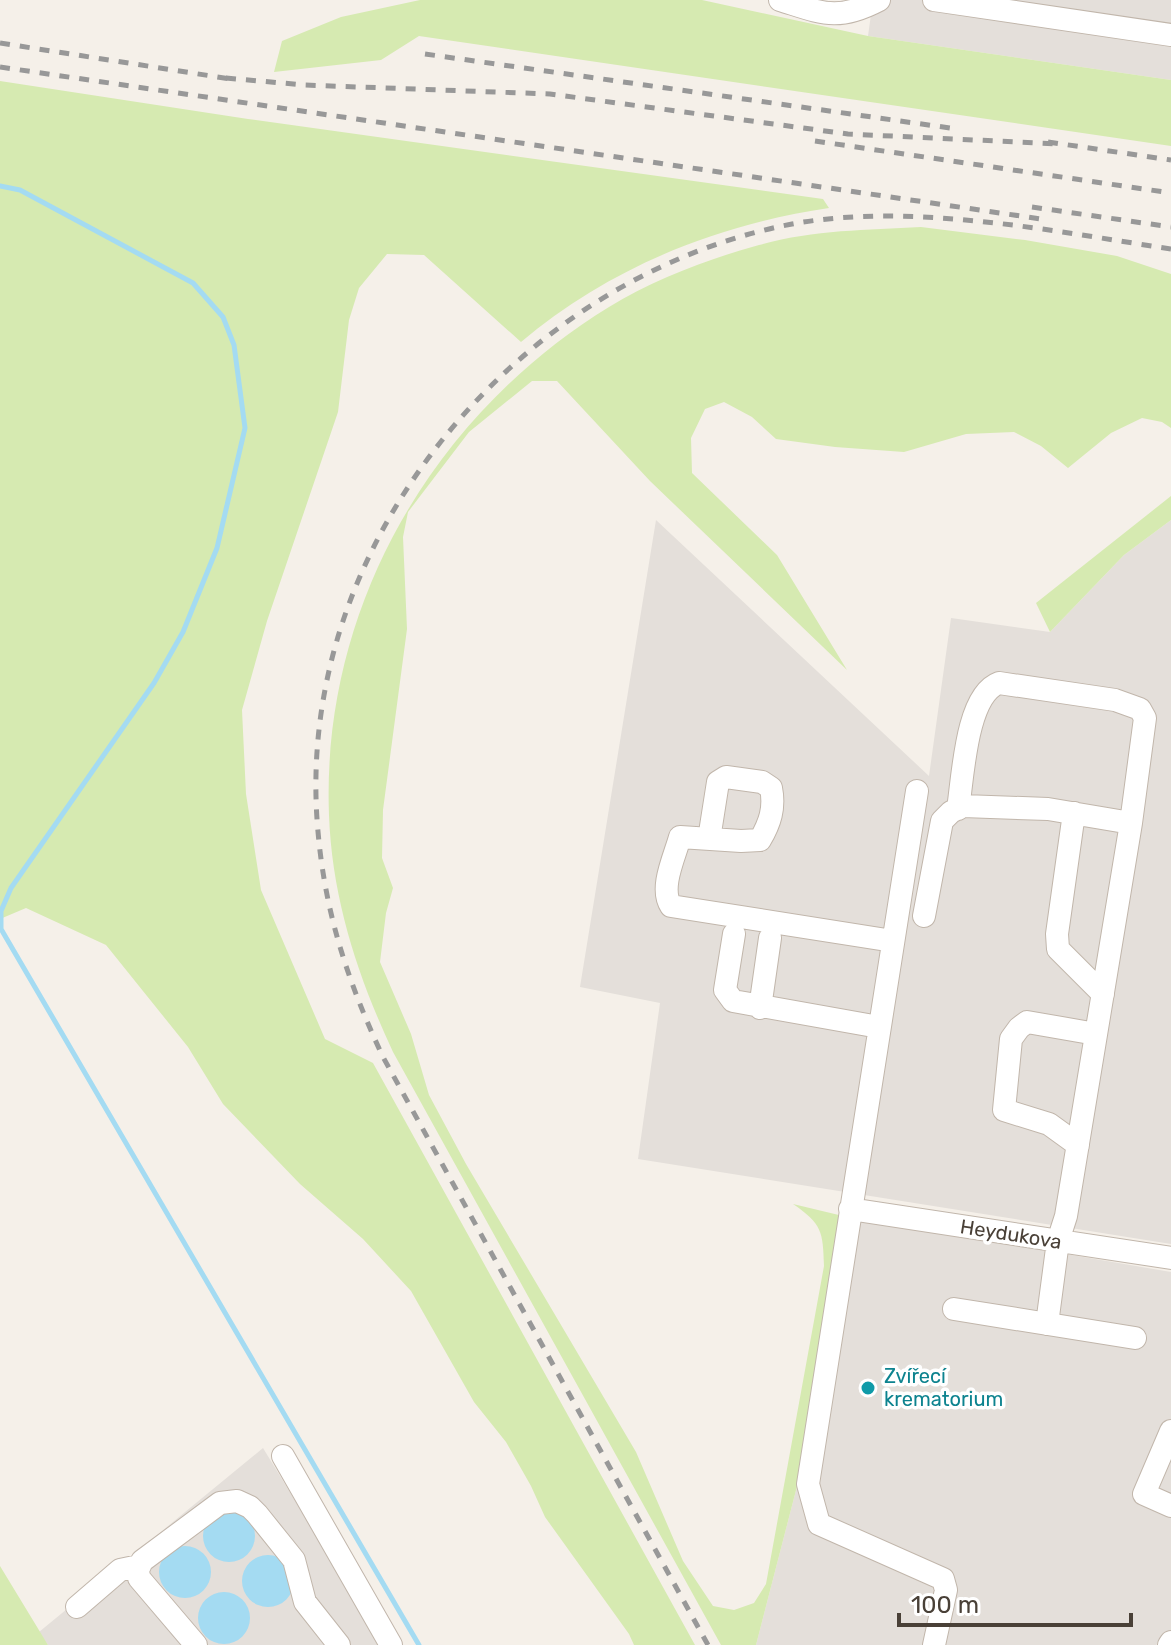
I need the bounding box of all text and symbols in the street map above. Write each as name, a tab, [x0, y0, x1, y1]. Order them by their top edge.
street label: Heydukova	[959, 1214, 1063, 1254]
place label: Zvířecí krematorium	[884, 1364, 1003, 1411]
marker: Zvířecí krematorium	[859, 1379, 877, 1397]
scale bar	[899, 1577, 1131, 1627]
text: 100 m	[911, 1591, 979, 1619]

